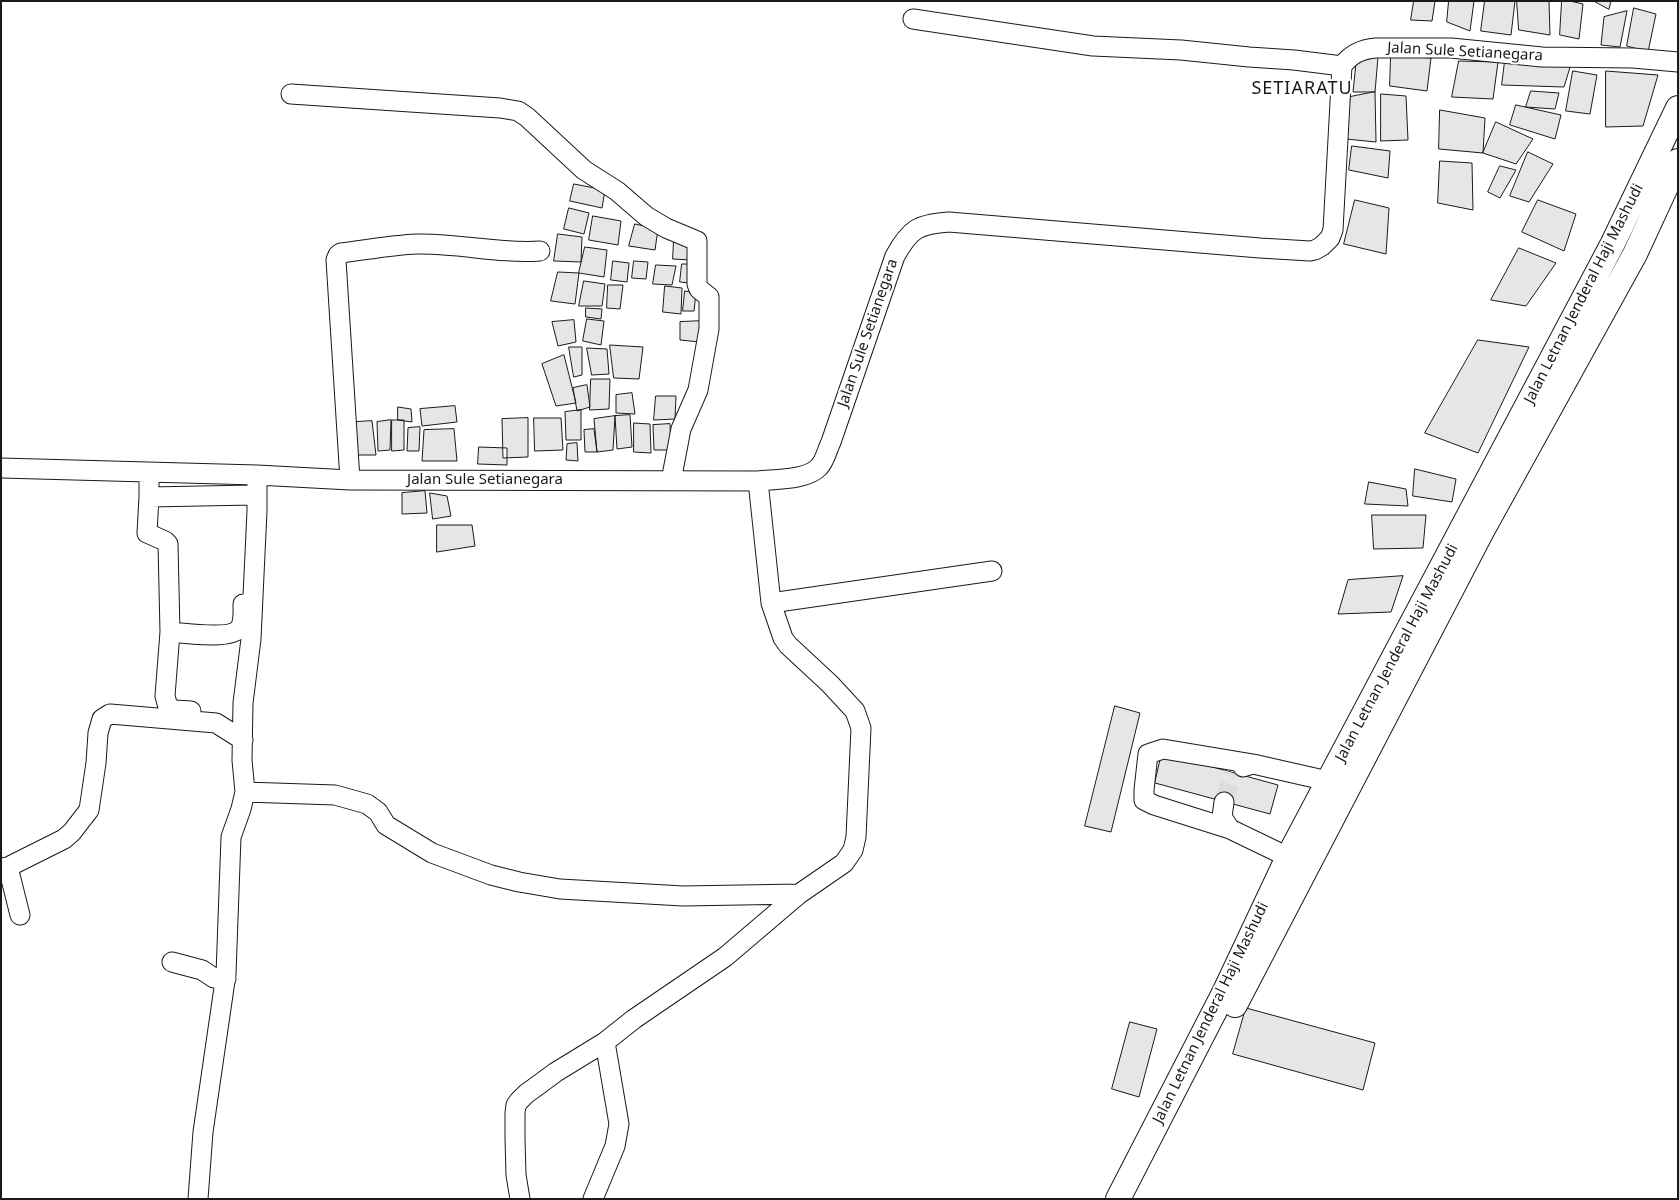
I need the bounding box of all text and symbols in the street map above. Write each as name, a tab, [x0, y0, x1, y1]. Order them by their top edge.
street label: Jalan Sule Setianegara	[1387, 39, 1543, 65]
district label: SETIARATU	[1250, 78, 1354, 100]
street label: Jalan Letnan Jenderal Haji Mashudi	[1521, 181, 1647, 407]
street label: Jalan Sule Setianegara	[834, 256, 902, 410]
street label: Jalan Sule Setianegara	[407, 471, 563, 489]
street label: Jalan Letnan Jenderal Haji Mashudi	[1332, 541, 1462, 765]
street label: Jalan Letnan Jenderal Haji Mashudi	[1149, 899, 1273, 1127]

